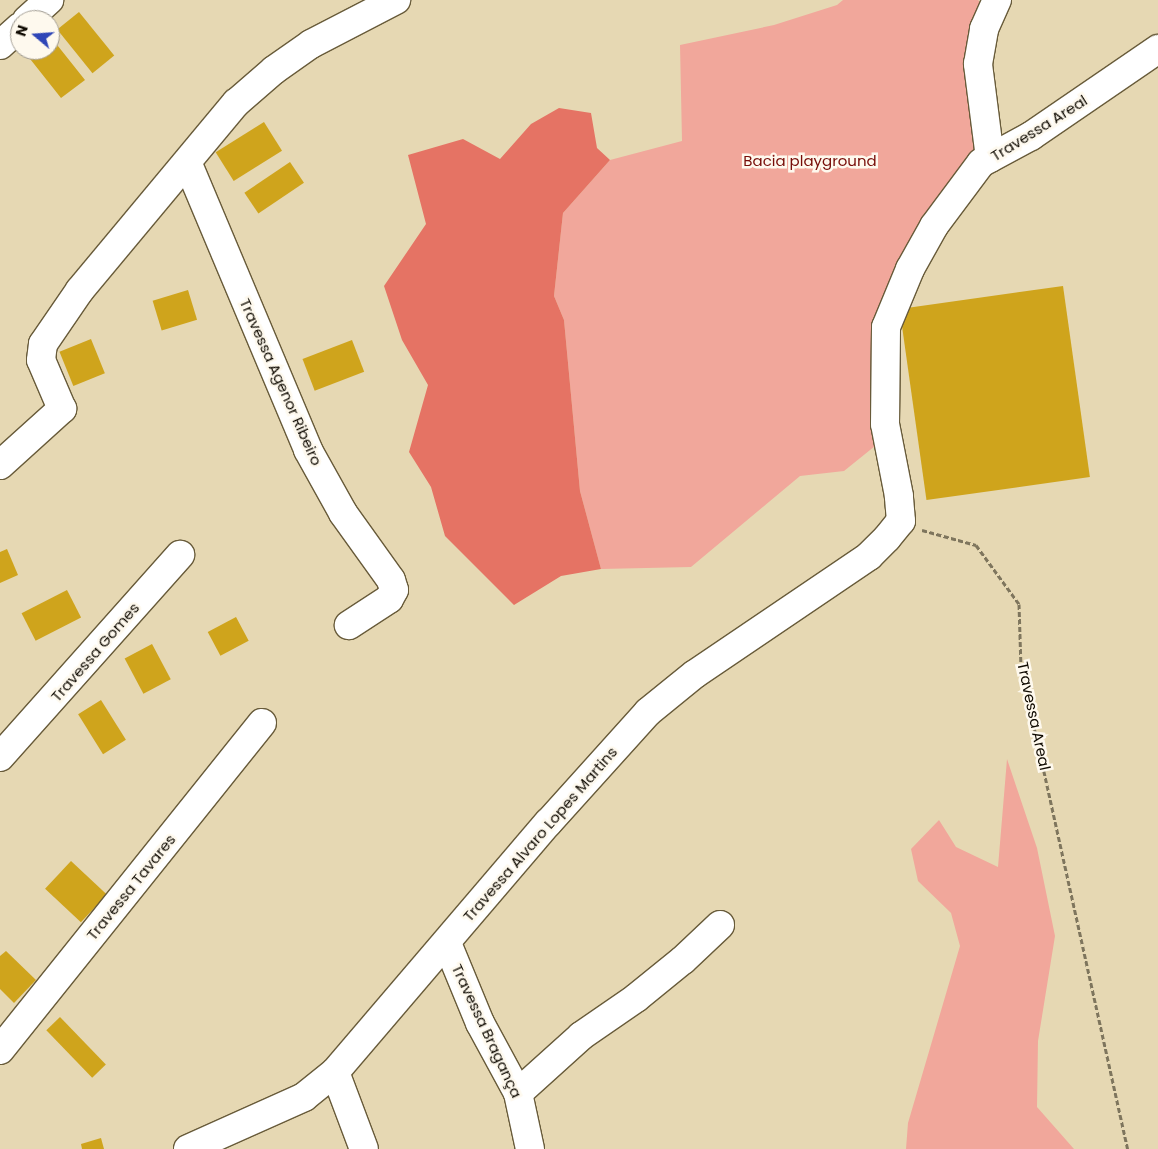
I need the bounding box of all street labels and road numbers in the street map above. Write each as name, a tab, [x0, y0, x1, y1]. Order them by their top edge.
street label: Travessa Areal	[988, 91, 1090, 165]
street label: Travessa Agenor Ribeiro	[236, 296, 326, 468]
street label: Travessa Gomes	[47, 599, 143, 705]
street label: Travessa Areal	[1014, 660, 1054, 772]
street label: Travessa Alvaro Lopes Martins	[459, 743, 621, 925]
street label: Travessa Tavares	[83, 830, 179, 944]
street label: Travessa Bragança	[448, 961, 526, 1101]

